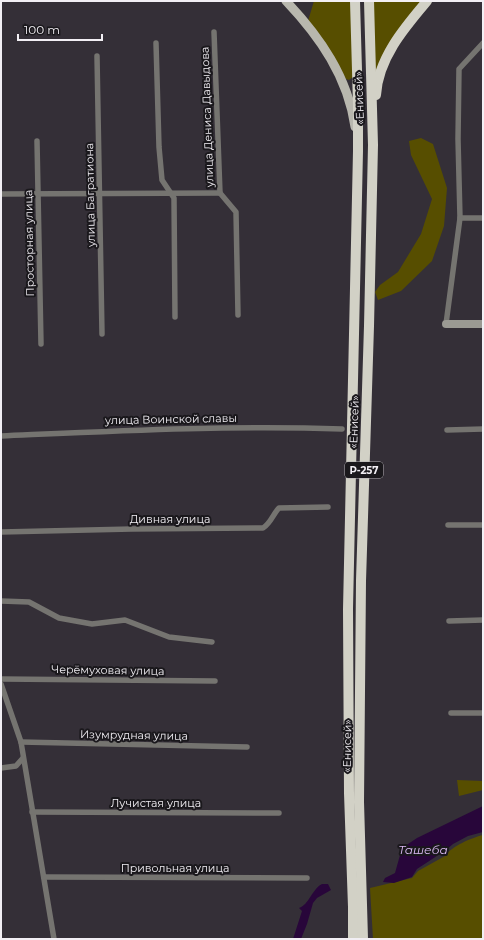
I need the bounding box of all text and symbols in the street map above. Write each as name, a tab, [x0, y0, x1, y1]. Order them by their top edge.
scale bar	[18, 16, 102, 42]
text: 100 m	[24, 22, 60, 37]
street label: улица Дениса Давыдова	[198, 46, 216, 189]
street label: «Енисей»	[351, 71, 367, 125]
street label: улица Багратиона	[82, 143, 98, 248]
street label: Просторная улица	[21, 189, 37, 297]
street label: «Енисей»	[346, 395, 362, 449]
street label: улица Воинской славы	[104, 411, 237, 427]
road number: Р-257	[345, 462, 383, 478]
street label: Дивная улица	[130, 512, 210, 526]
street label: Черёмуховая улица	[51, 662, 165, 678]
street label: «Енисей»	[340, 719, 354, 773]
street label: Изумрудная улица	[80, 727, 188, 743]
street label: Лучистая улица	[111, 796, 201, 810]
water label: Ташеба	[398, 842, 448, 857]
street label: Привольная улица	[121, 861, 229, 875]

